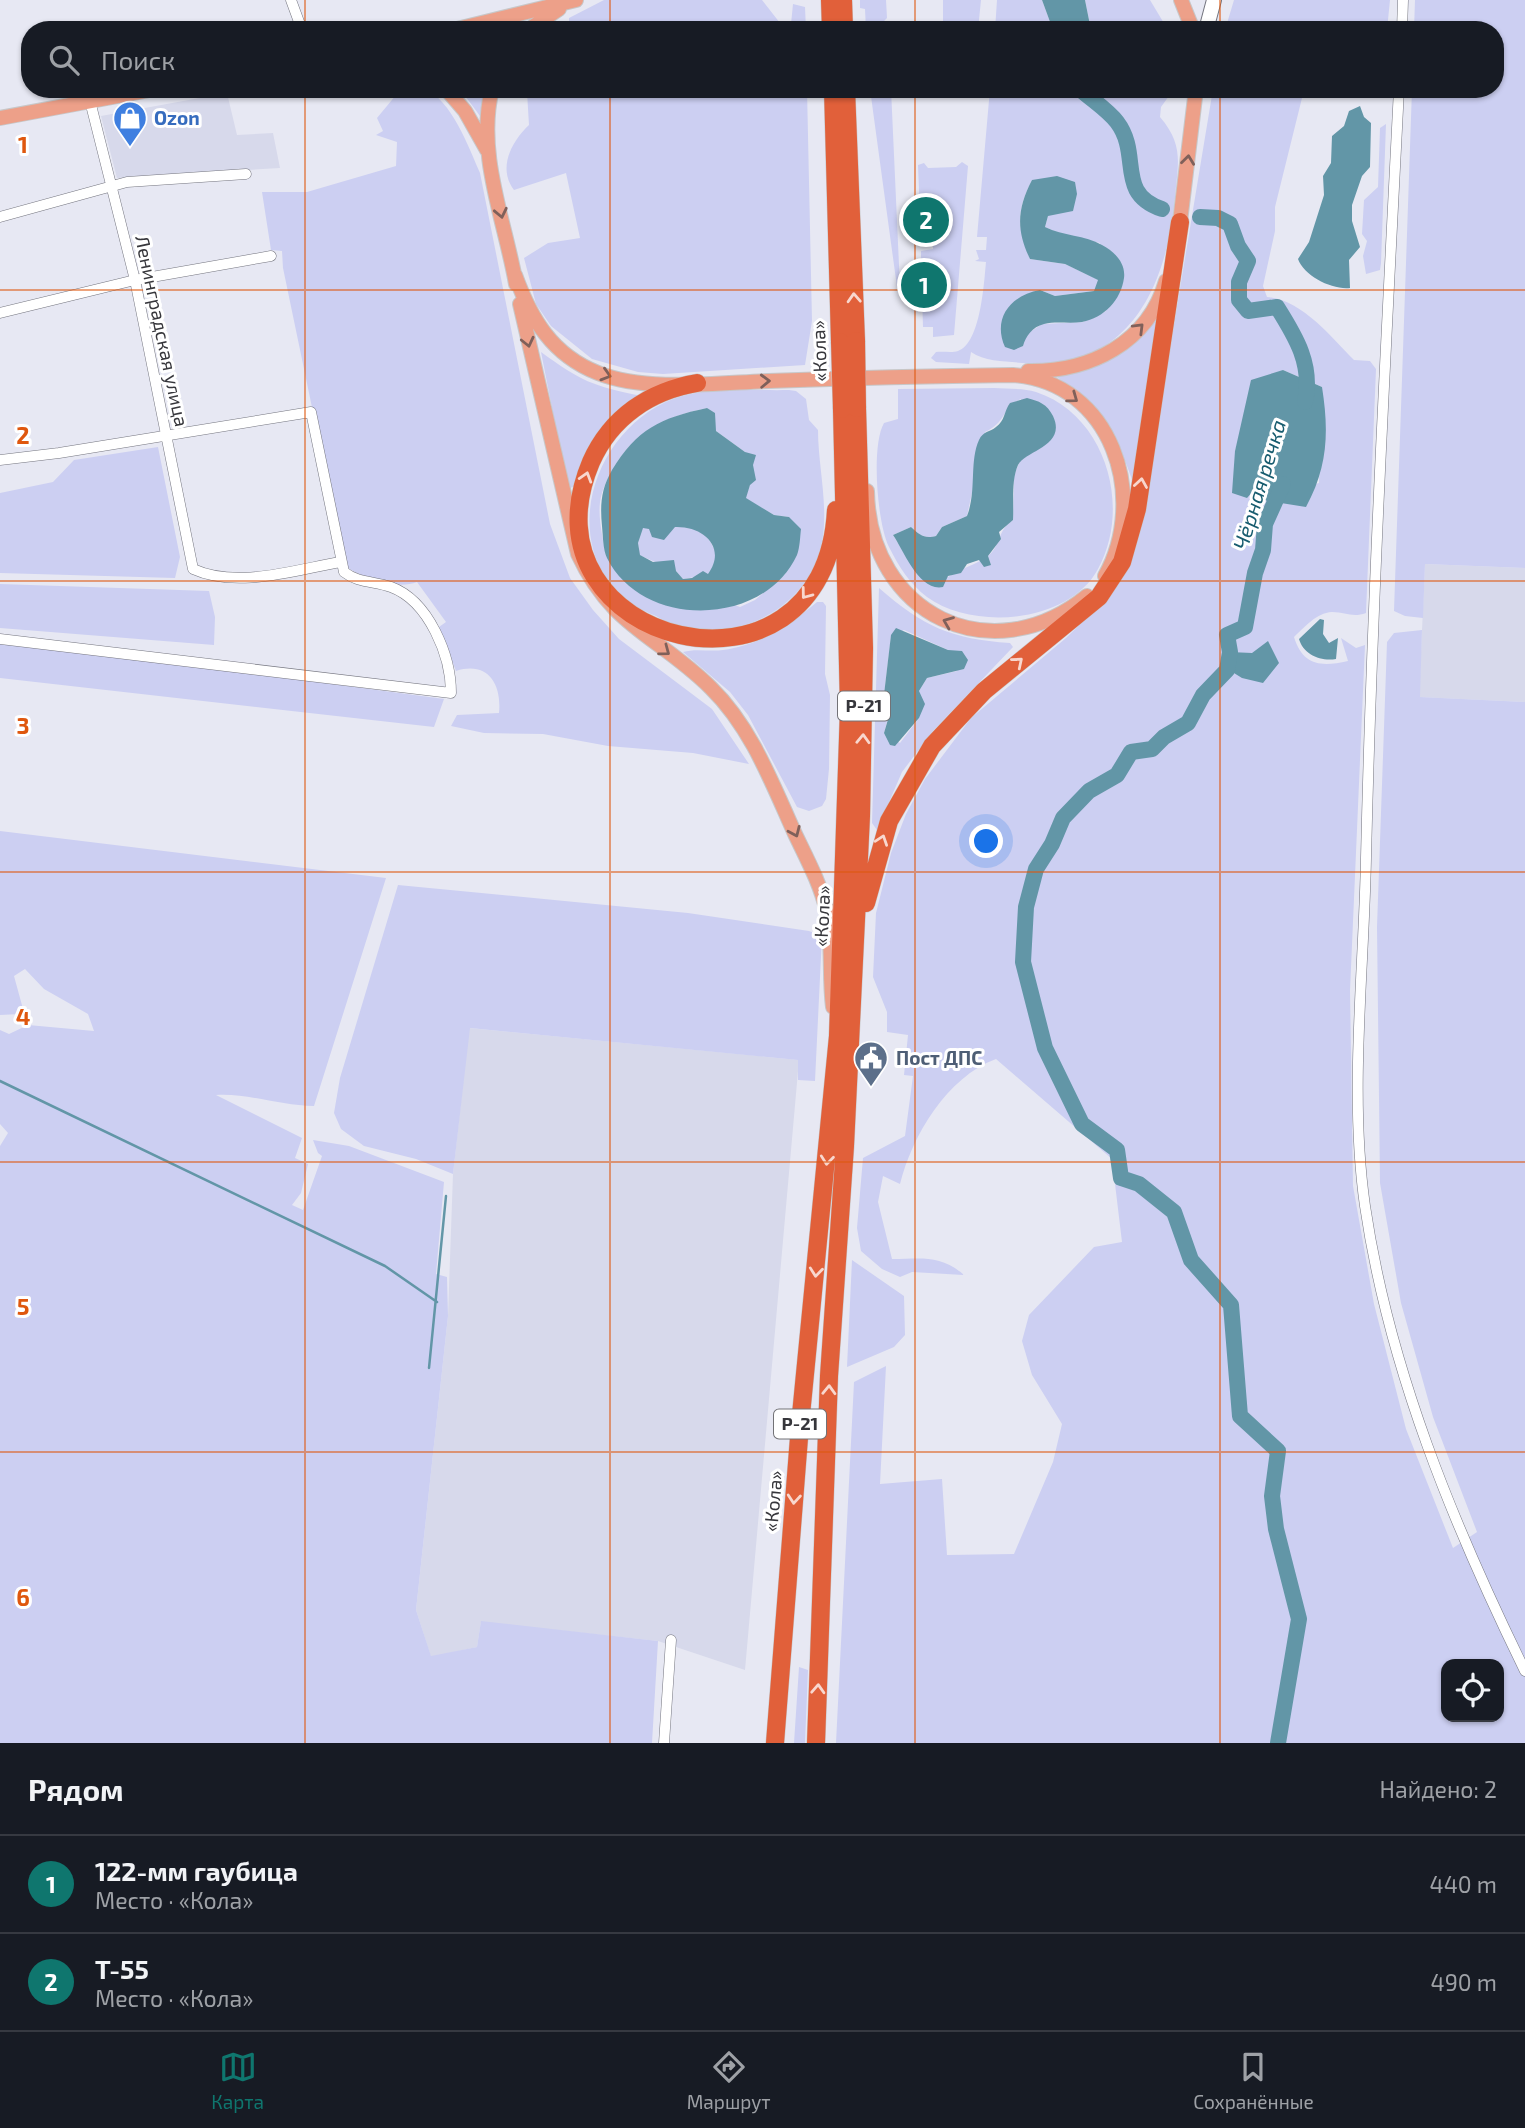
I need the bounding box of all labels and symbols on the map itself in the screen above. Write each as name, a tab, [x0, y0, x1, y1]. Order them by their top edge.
shop icon: Ozon	[111, 99, 149, 148]
place label: Ozon	[154, 106, 200, 129]
text: 1	[18, 130, 28, 158]
one-way arrow	[1180, 154, 1195, 166]
pin: 2	[903, 194, 949, 246]
one-way arrow	[493, 207, 508, 219]
street label: Ленинградская улица	[130, 233, 194, 429]
pin: 1	[901, 259, 947, 311]
one-way arrow	[846, 293, 861, 304]
street label: «Кола»	[806, 320, 831, 382]
one-way arrow	[1131, 324, 1144, 337]
one-way arrow	[520, 336, 534, 348]
one-way arrow	[599, 367, 611, 382]
one-way arrow	[760, 374, 771, 389]
one-way arrow	[1065, 390, 1077, 403]
water label: Чёрная речка	[1227, 417, 1290, 553]
text: 2	[16, 421, 30, 449]
one-way arrow	[578, 471, 593, 483]
one-way arrow	[1133, 477, 1148, 489]
one-way arrow	[802, 586, 815, 599]
one-way arrow	[943, 616, 955, 630]
one-way arrow	[657, 642, 670, 655]
one-way arrow	[1010, 658, 1023, 670]
road number: Р-21	[838, 692, 890, 720]
text: 3	[16, 711, 30, 739]
one-way arrow	[856, 734, 871, 745]
your location	[969, 824, 1003, 858]
one-way arrow	[787, 825, 801, 837]
one-way arrow	[874, 835, 888, 847]
street label: «Кола»	[808, 885, 835, 947]
text: 4	[16, 1002, 30, 1030]
public building icon: Пост ДПС	[852, 1039, 890, 1088]
place label: Пост ДПС	[896, 1046, 982, 1069]
one-way arrow	[820, 1154, 835, 1165]
one-way arrow	[808, 1267, 823, 1278]
text: 5	[17, 1292, 29, 1320]
one-way arrow	[821, 1384, 836, 1395]
road number: Р-21	[774, 1409, 826, 1438]
street label: «Кола»	[758, 1469, 787, 1533]
one-way arrow	[787, 1494, 802, 1505]
text: 6	[16, 1583, 30, 1611]
one-way arrow	[811, 1683, 826, 1694]

